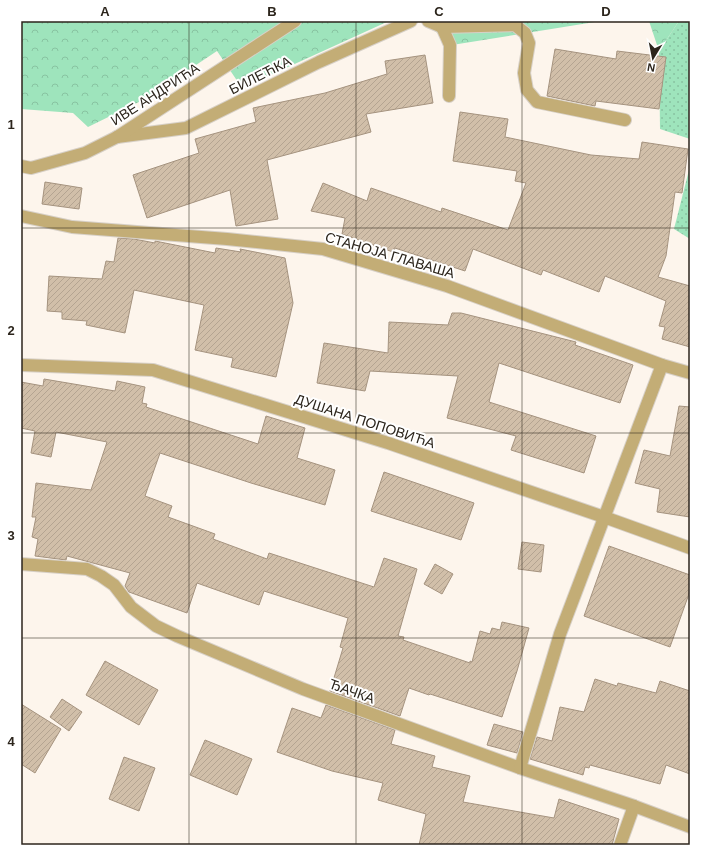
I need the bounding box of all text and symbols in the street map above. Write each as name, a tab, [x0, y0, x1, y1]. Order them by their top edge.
text: A	[100, 4, 110, 19]
text: B	[267, 4, 277, 19]
text: C	[434, 4, 444, 19]
text: D	[601, 4, 611, 19]
north arrow	[633, 38, 673, 78]
street label: БИЛЕЋКА	[226, 52, 294, 97]
street label: ИВЕ АНДРИЋА	[108, 59, 203, 129]
text: N	[646, 61, 656, 74]
text: 1	[7, 117, 15, 132]
street label: СТАНОЈА ГЛАВАША	[323, 229, 457, 281]
text: 2	[7, 323, 15, 338]
street label: ДУШАНА ПОПОВИЋА	[293, 391, 438, 451]
text: 3	[7, 528, 15, 543]
street label: ЂАЧКА	[327, 675, 378, 707]
text: 4	[7, 734, 15, 749]

